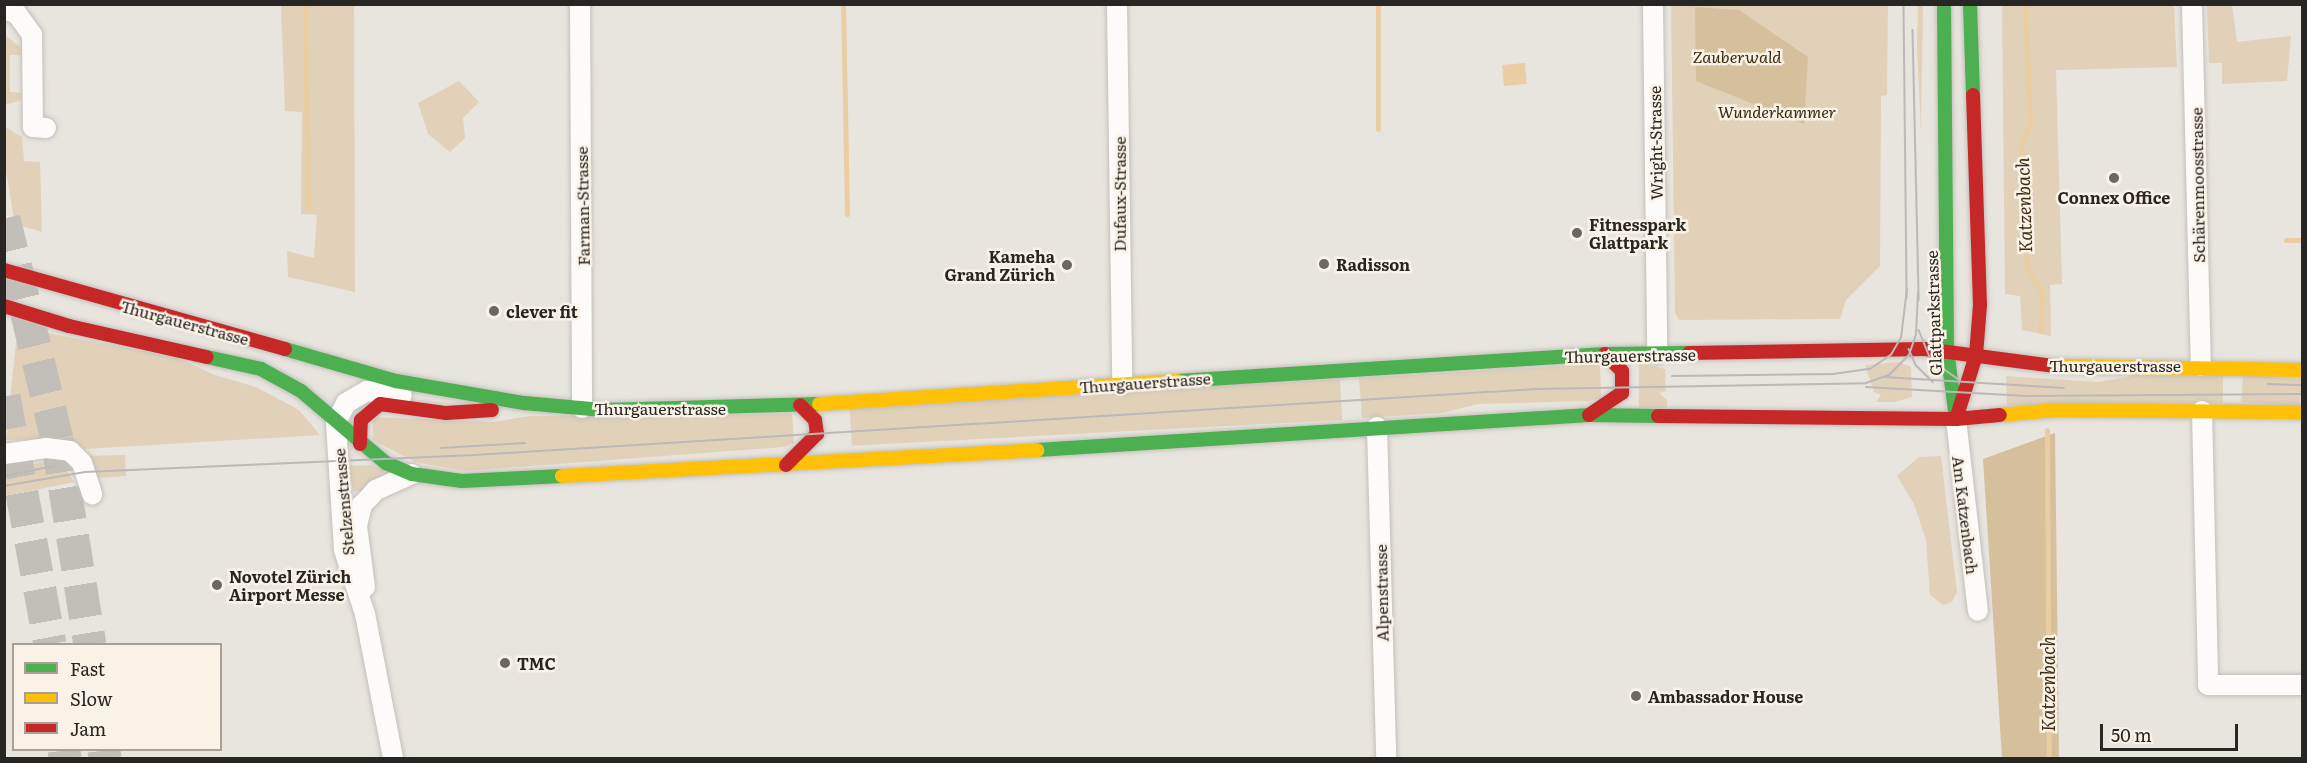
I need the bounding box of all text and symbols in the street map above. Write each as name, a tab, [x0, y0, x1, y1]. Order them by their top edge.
park label: Zauberwald	[1692, 46, 1782, 66]
street label: Wright-Strasse	[1644, 86, 1666, 200]
park label: Wunderkammer	[1718, 101, 1836, 121]
street label: Schärenmoosstrasse	[2186, 107, 2208, 263]
street label: Dufaux-Strasse	[1109, 136, 1129, 252]
street label: Farman-Strasse	[571, 146, 593, 266]
water label: Katzenbach	[2012, 157, 2036, 253]
marker: Connex Office	[2107, 171, 2121, 185]
place label: Connex Office	[2058, 187, 2170, 207]
place label: Fitnesspark Glattpark	[1589, 214, 1686, 252]
marker: Fitnesspark Glattpark	[1570, 226, 1584, 240]
place label: Kameha Grand Zürich	[945, 246, 1055, 284]
street label: Glattparkstrasse	[1921, 250, 1945, 376]
place label: Radisson	[1336, 254, 1410, 274]
marker: Radisson	[1317, 257, 1331, 271]
marker: Kameha Grand Zürich	[1060, 258, 1074, 272]
street label: Thurgauerstrasse	[119, 296, 251, 348]
place label: clever fit	[506, 301, 578, 321]
marker: clever fit	[487, 304, 501, 318]
street label: Thurgauerstrasse	[1564, 344, 1696, 366]
street label: Thurgauerstrasse	[2049, 355, 2181, 375]
street label: Thurgauerstrasse	[1079, 368, 1211, 396]
street label: Thurgauerstrasse	[594, 398, 726, 418]
street label: Stelzenstrasse	[329, 448, 357, 556]
street label: Am Katzenbach	[1949, 455, 1983, 575]
street label: Alpenstrasse	[1371, 544, 1391, 642]
place label: Novotel Zürich Airport Messe	[229, 566, 351, 604]
marker: Novotel Zürich Airport Messe	[210, 578, 224, 592]
water label: Katzenbach	[2037, 636, 2059, 732]
legend	[12, 643, 222, 751]
place label: TMC	[517, 653, 556, 673]
text: Fast	[70, 655, 105, 682]
marker: TMC	[498, 656, 512, 670]
text: Slow	[70, 685, 112, 712]
place label: Ambassador House	[1648, 686, 1803, 706]
marker: Ambassador House	[1629, 689, 1643, 703]
scale bar	[2103, 712, 2241, 750]
text: Jam	[70, 715, 106, 742]
text: 50 m	[2111, 721, 2152, 748]

